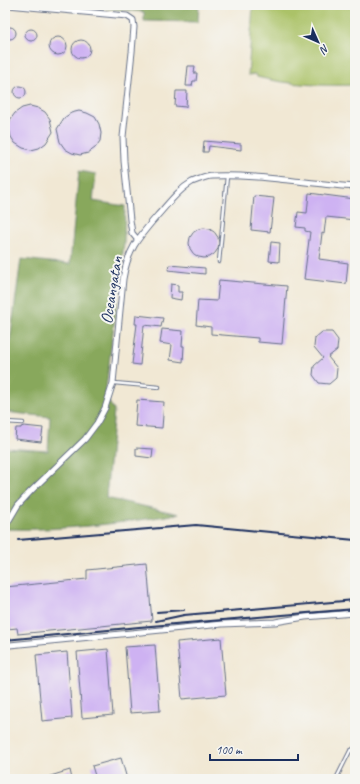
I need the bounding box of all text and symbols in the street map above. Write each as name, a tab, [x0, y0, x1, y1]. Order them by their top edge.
north arrow	[298, 22, 338, 62]
text: N	[316, 42, 332, 58]
street label: Oceangatan	[96, 254, 127, 325]
scale bar	[210, 736, 298, 762]
text: 100 m	[216, 742, 243, 758]

